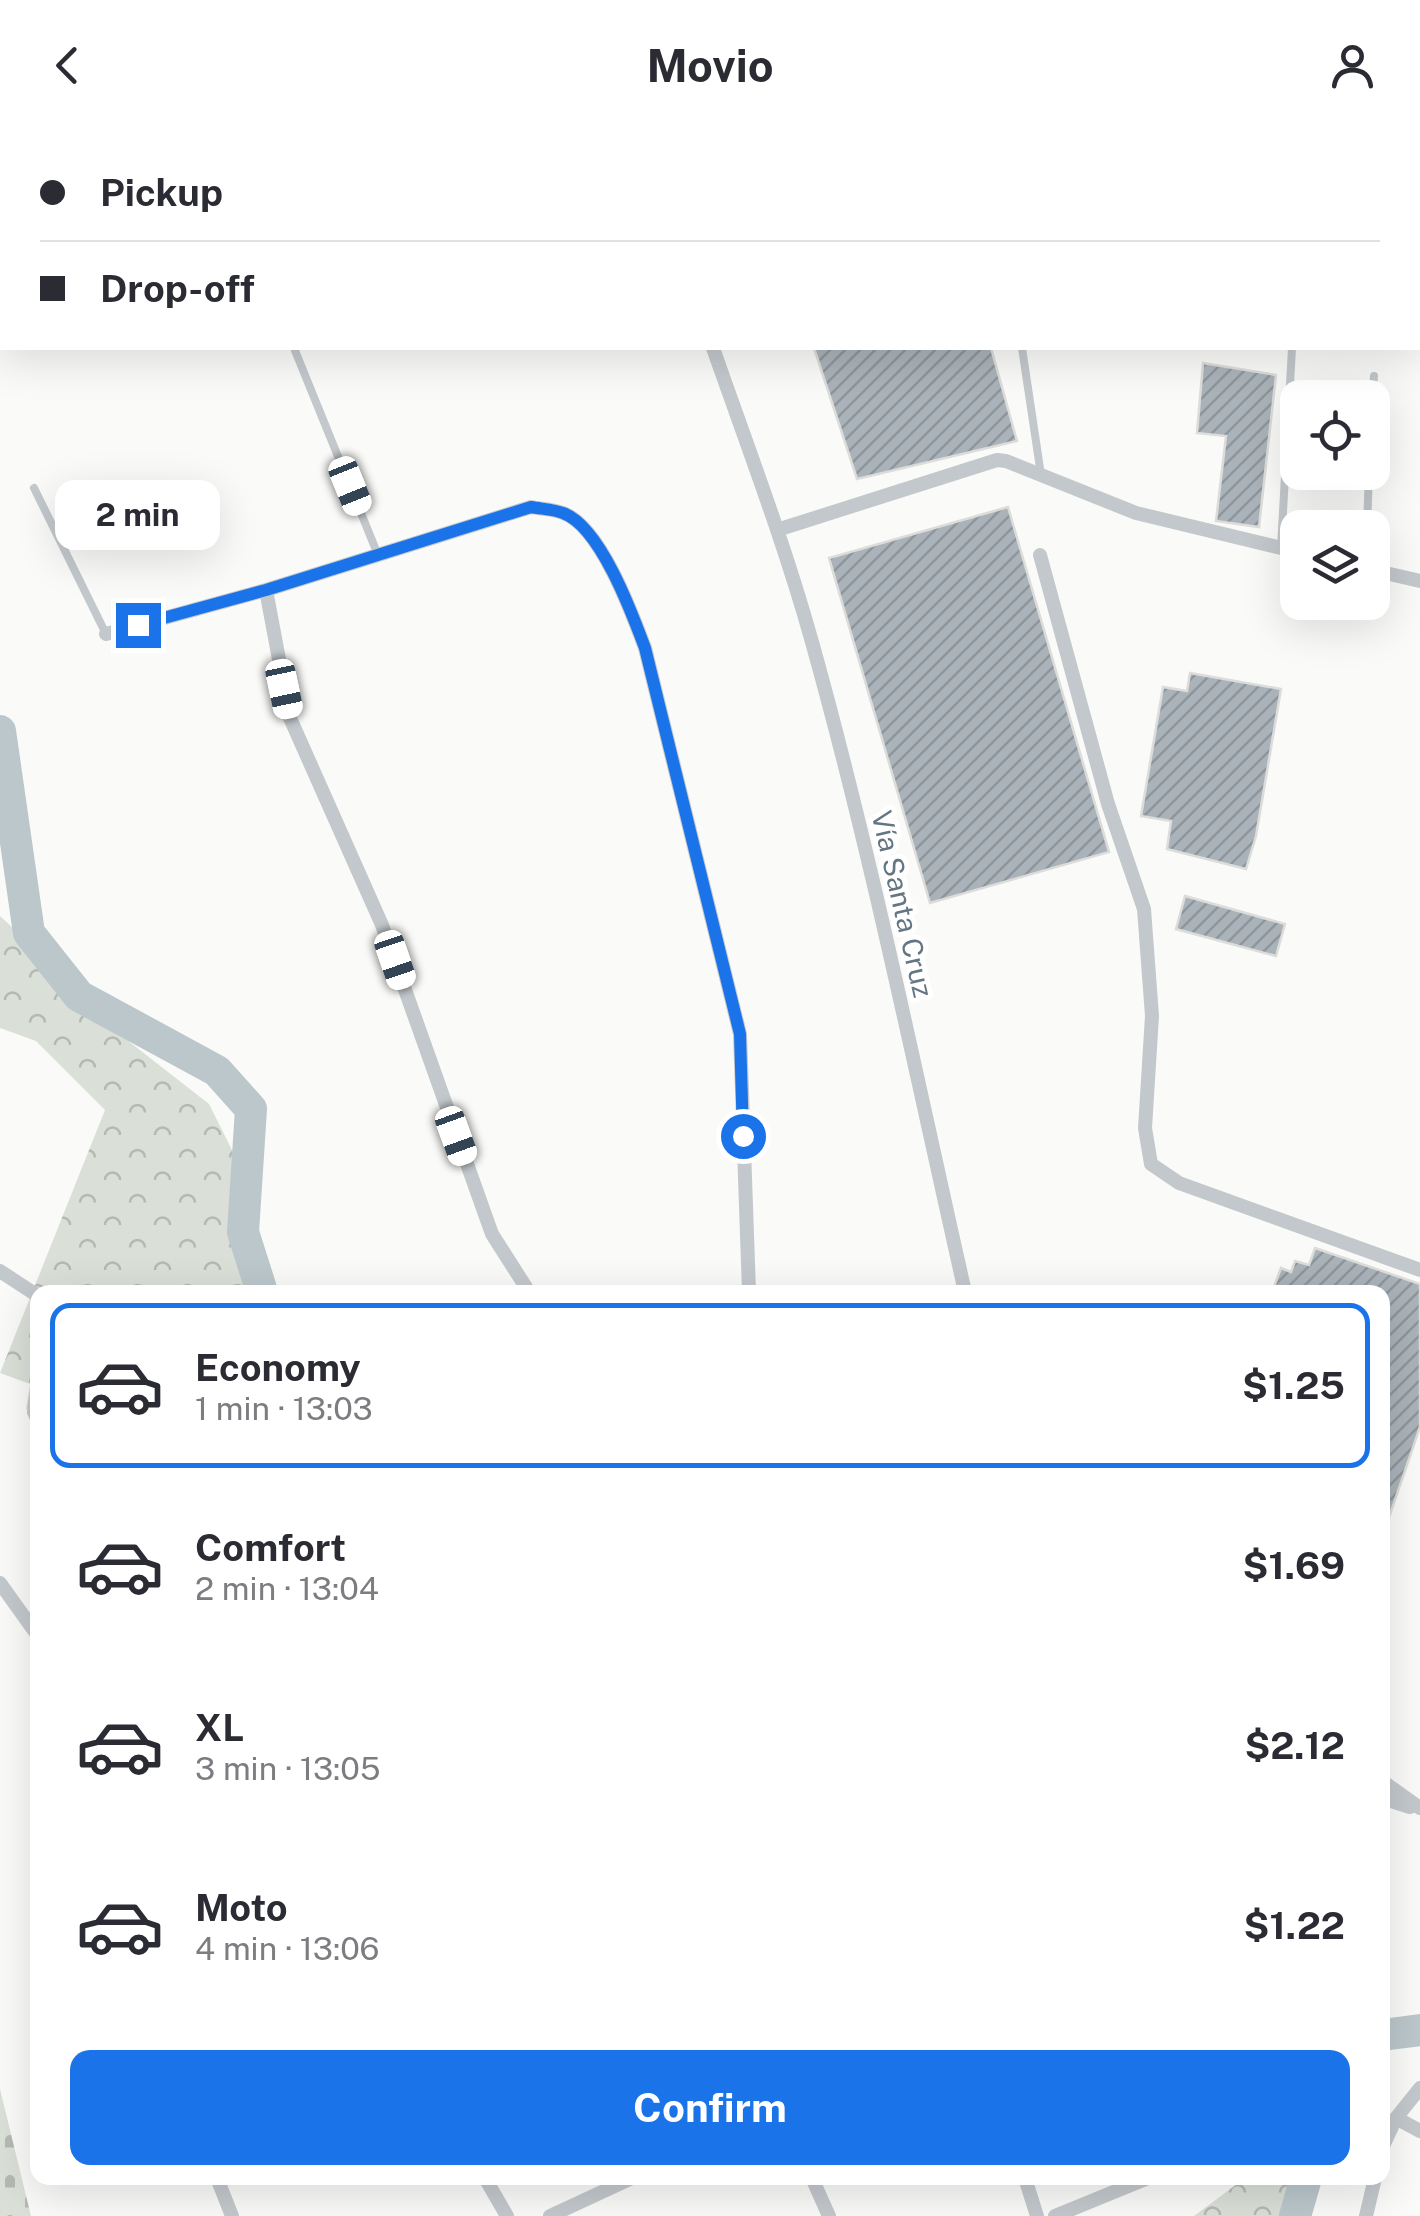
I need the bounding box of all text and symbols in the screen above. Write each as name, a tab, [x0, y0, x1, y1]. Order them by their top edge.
icon: back	[40, 38, 95, 93]
icon: person	[1325, 38, 1380, 93]
text: Movio	[646, 39, 774, 92]
text: Pickup	[100, 170, 223, 215]
text: Drop-off	[100, 266, 255, 311]
map controls	[1280, 380, 1390, 620]
button: locate	[1280, 380, 1390, 490]
car	[325, 453, 375, 519]
callout: 2 min	[56, 480, 220, 550]
text: 2 min	[96, 496, 179, 533]
button: layers	[1280, 510, 1390, 620]
route end	[116, 603, 161, 648]
car	[263, 657, 305, 721]
street label: Vía Santa Cruz	[866, 808, 940, 1000]
car	[371, 927, 419, 993]
car	[432, 1103, 480, 1169]
route start	[721, 1114, 766, 1159]
icon: car	[75, 1341, 165, 1431]
text: Economy	[195, 1345, 361, 1390]
text: $1.25	[1242, 1363, 1345, 1408]
text: 1 min · 13:03	[195, 1390, 373, 1427]
icon: car	[75, 1521, 165, 1611]
text: Comfort	[195, 1525, 346, 1570]
text: $1.69	[1243, 1543, 1345, 1588]
text: 2 min · 13:04	[195, 1570, 379, 1607]
icon: car	[75, 1701, 165, 1791]
text: XL	[195, 1705, 244, 1750]
text: $2.12	[1244, 1723, 1345, 1768]
text: 3 min · 13:05	[195, 1750, 380, 1787]
icon: car	[75, 1881, 165, 1971]
text: Moto	[195, 1885, 288, 1930]
text: $1.22	[1244, 1903, 1345, 1948]
text: 4 min · 13:06	[195, 1930, 380, 1967]
button: Confirm	[70, 2050, 1350, 2165]

